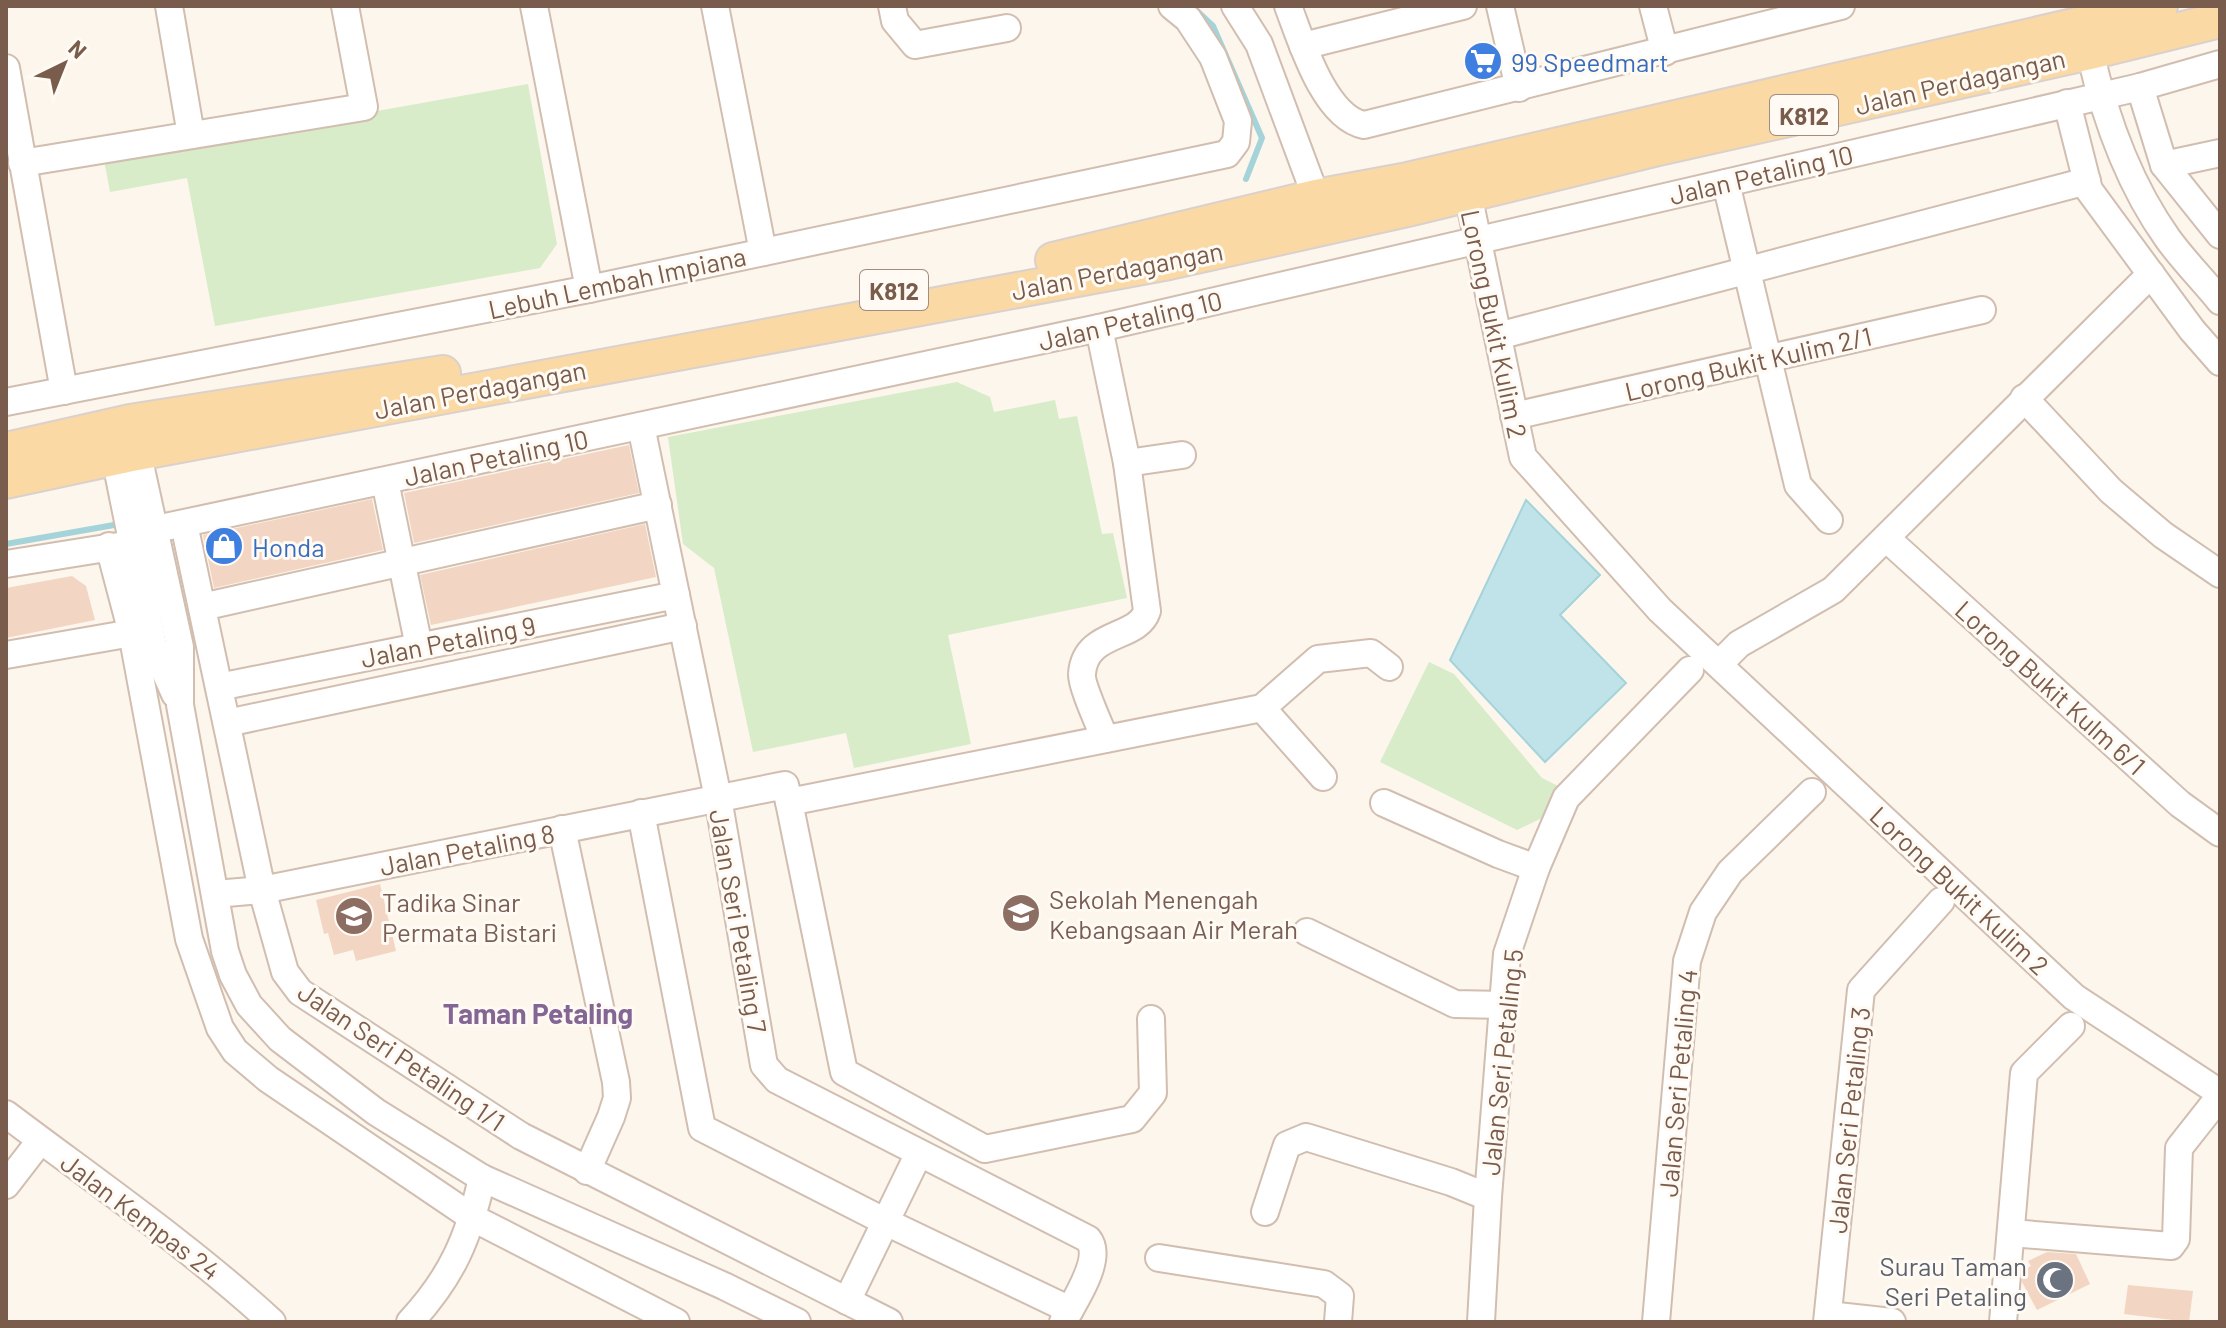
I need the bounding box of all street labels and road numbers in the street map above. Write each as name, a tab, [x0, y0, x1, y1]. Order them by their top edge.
street label: Jalan Perdagangan	[1852, 42, 2068, 120]
road number: K812	[1770, 95, 1838, 135]
street label: Jalan Petaling 10	[1666, 138, 1856, 210]
street label: Lorong Bukit Kulim 2	[1456, 207, 1534, 441]
street label: Jalan Perdagangan	[1009, 234, 1225, 306]
street label: Lebuh Lembah Impiana	[485, 240, 749, 324]
road number: K812	[860, 270, 928, 310]
street label: Jalan Petaling 10	[1035, 284, 1225, 356]
street label: Lorong Bukit Kulim 2/1	[1622, 320, 1874, 406]
street label: Jalan Perdagangan	[372, 353, 588, 425]
street label: Jalan Petaling 10	[401, 422, 591, 492]
street label: Lorong Bukit Kulm 6/1	[1950, 593, 2152, 781]
street label: Jalan Petaling 9	[358, 609, 538, 673]
street label: Lorong Bukit Kulim 2	[1864, 799, 2056, 981]
street label: Jalan Seri Petaling 7	[704, 807, 774, 1035]
street label: Jalan Petaling 8	[377, 817, 557, 881]
street label: Jalan Seri Petaling 5	[1474, 947, 1528, 1177]
street label: Jalan Seri Petaling 4	[1652, 968, 1702, 1198]
street label: Jalan Seri Petaling 1/1	[293, 975, 511, 1137]
street label: Jalan Seri Petaling 3	[1821, 1005, 1875, 1235]
street label: Jalan Kempas 24	[55, 1146, 227, 1286]

